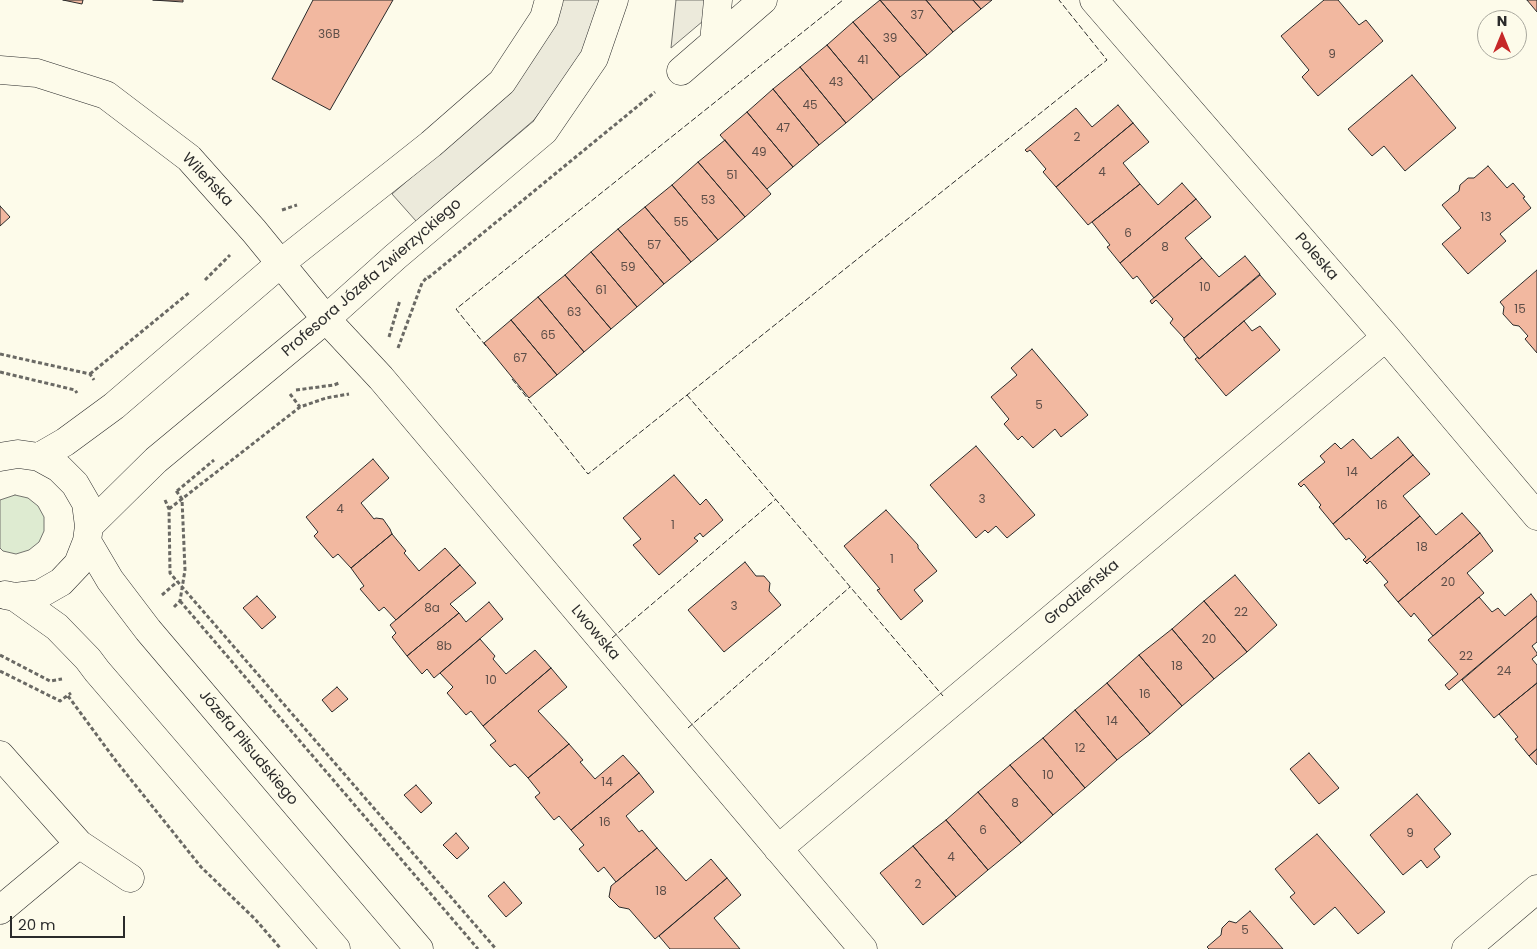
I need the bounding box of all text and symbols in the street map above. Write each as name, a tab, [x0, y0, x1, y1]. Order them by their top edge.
house number: 37	[910, 9, 924, 23]
north arrow	[1477, 10, 1527, 60]
text: N	[1497, 11, 1507, 31]
house number: 36B	[318, 28, 340, 42]
house number: 39	[883, 32, 897, 46]
house number: 9	[1328, 48, 1336, 62]
house number: 41	[857, 54, 869, 68]
house number: 43	[829, 76, 843, 90]
house number: 45	[802, 99, 818, 113]
house number: 47	[776, 122, 790, 136]
house number: 2	[1074, 131, 1080, 145]
house number: 49	[751, 146, 767, 160]
street label: Wileńska	[178, 150, 236, 210]
house number: 4	[1098, 166, 1106, 180]
house number: 51	[726, 169, 738, 183]
house number: 53	[701, 194, 715, 208]
street label: Profesora Józefa Zwierzyckiego	[279, 195, 465, 361]
house number: 13	[1481, 211, 1491, 225]
house number: 55	[673, 216, 689, 230]
house number: 6	[1124, 227, 1132, 241]
street label: Poleska	[1291, 230, 1341, 284]
house number: 57	[647, 239, 661, 253]
house number: 8	[1161, 241, 1169, 255]
house number: 59	[620, 261, 636, 275]
house number: 10	[1199, 281, 1211, 295]
house number: 61	[595, 284, 607, 298]
house number: 15	[1514, 303, 1526, 317]
house number: 63	[567, 306, 581, 320]
house number: 65	[540, 329, 556, 343]
house number: 67	[513, 352, 527, 366]
house number: 5	[1035, 399, 1043, 413]
house number: 14	[1346, 466, 1358, 480]
house number: 3	[978, 493, 986, 507]
house number: 16	[1376, 499, 1388, 513]
house number: 4	[336, 503, 344, 517]
house number: 1	[671, 519, 675, 533]
house number: 18	[1416, 541, 1428, 555]
house number: 1	[890, 553, 894, 567]
street label: Grodzieńska	[1041, 557, 1123, 629]
house number: 20	[1441, 576, 1455, 590]
house number: 3	[730, 600, 738, 614]
house number: 8a	[424, 602, 440, 616]
street label: Lwowska	[567, 602, 623, 664]
house number: 22	[1234, 606, 1248, 620]
house number: 20	[1202, 633, 1216, 647]
house number: 8b	[436, 640, 452, 654]
house number: 22	[1459, 650, 1473, 664]
house number: 18	[1171, 660, 1183, 674]
house number: 24	[1497, 665, 1511, 679]
house number: 10	[485, 674, 497, 688]
street label: Józefa Piłsudskiego	[195, 687, 301, 809]
house number: 16	[1139, 688, 1151, 702]
house number: 14	[1106, 715, 1118, 729]
house number: 12	[1075, 742, 1085, 756]
house number: 10	[1042, 769, 1054, 783]
house number: 14	[601, 776, 613, 790]
house number: 8	[1011, 797, 1019, 811]
house number: 16	[599, 816, 611, 830]
house number: 6	[979, 824, 987, 838]
house number: 9	[1406, 827, 1414, 841]
house number: 4	[947, 851, 955, 865]
house number: 2	[915, 878, 921, 892]
house number: 18	[655, 885, 667, 899]
scale bar	[12, 906, 128, 938]
text: 20 m	[18, 914, 56, 935]
house number: 5	[1241, 924, 1249, 938]

